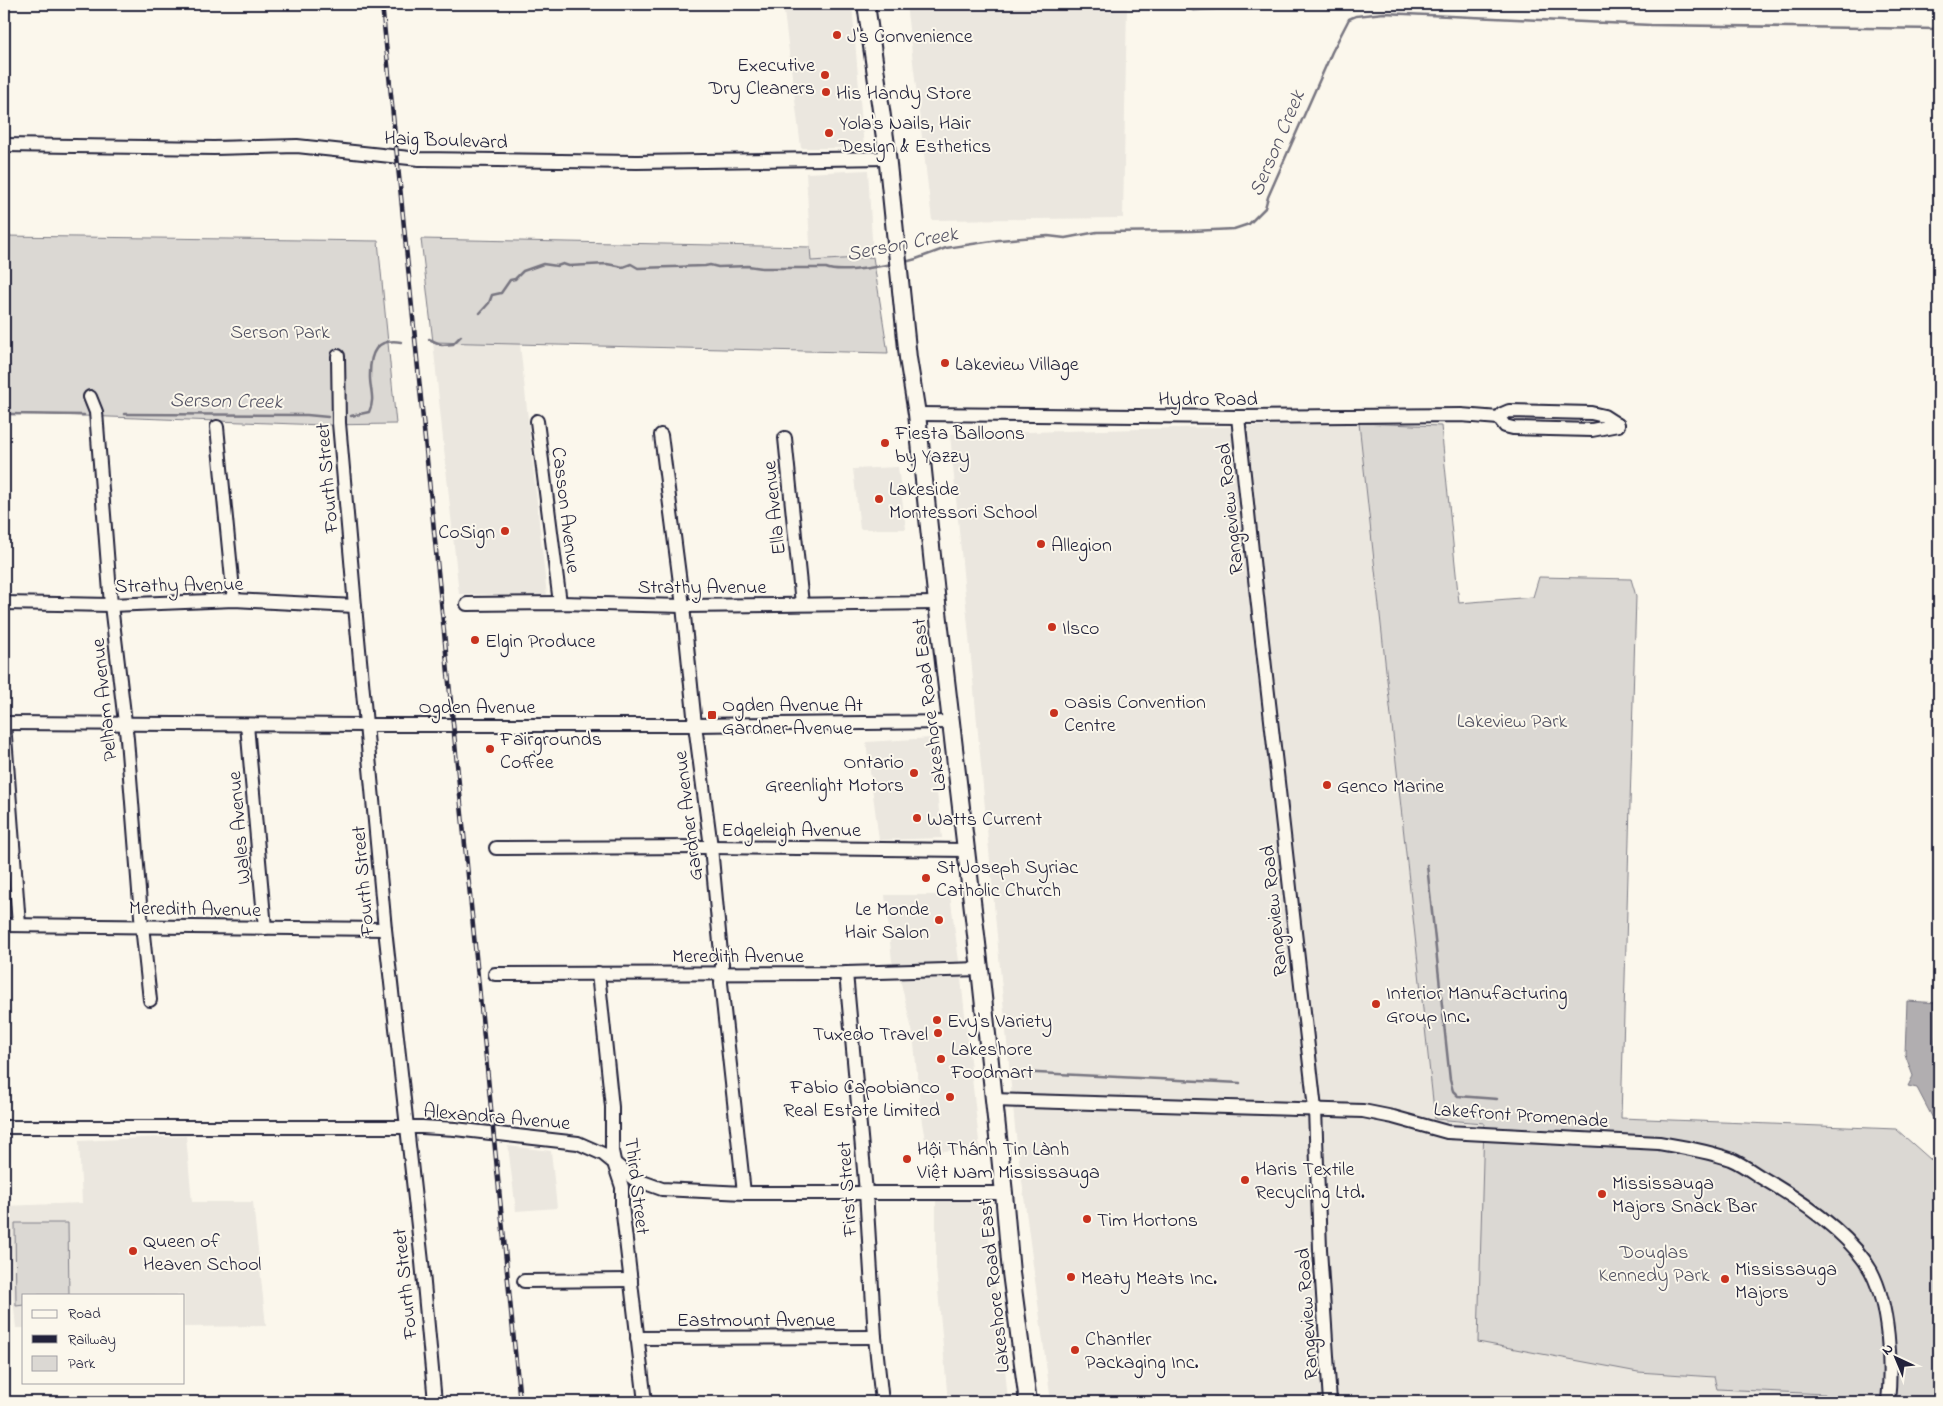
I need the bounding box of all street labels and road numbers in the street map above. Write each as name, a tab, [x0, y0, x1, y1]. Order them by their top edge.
street label: Haig Boulevard	[384, 125, 508, 159]
street label: Hydro Road	[1158, 386, 1258, 415]
street label: Fourth Street	[309, 421, 348, 535]
street label: Rangeview Road	[1210, 442, 1254, 576]
street label: Casson Avenue	[542, 445, 587, 575]
street label: Ella Avenue	[756, 459, 795, 556]
street label: Strathy Avenue	[114, 571, 244, 602]
street label: Strathy Avenue	[638, 574, 766, 603]
street label: Lakeshore Road East	[905, 616, 956, 793]
street label: Pelham Avenue	[85, 637, 126, 763]
street label: Ogden Avenue	[419, 694, 536, 724]
street label: Gardner Avenue	[667, 749, 712, 882]
street label: Wales Avenue	[221, 770, 260, 886]
street label: Edgeleigh Avenue	[721, 817, 861, 847]
street label: Fourth Street	[345, 824, 384, 938]
street label: Rangeview Road	[1254, 844, 1298, 978]
street label: Meredith Avenue	[129, 895, 261, 926]
street label: Meredith Avenue	[672, 943, 804, 972]
street label: Lakefront Promenade	[1432, 1096, 1609, 1137]
street label: Alexandra Avenue	[422, 1098, 571, 1139]
street label: Third Street	[615, 1136, 656, 1237]
street label: First Street	[831, 1140, 866, 1238]
street label: Lakeshore Road East	[972, 1197, 1019, 1374]
street label: Fourth Street	[386, 1227, 427, 1341]
street label: Rangeview Road	[1289, 1247, 1329, 1380]
street label: Eastmount Avenue	[677, 1307, 835, 1336]

